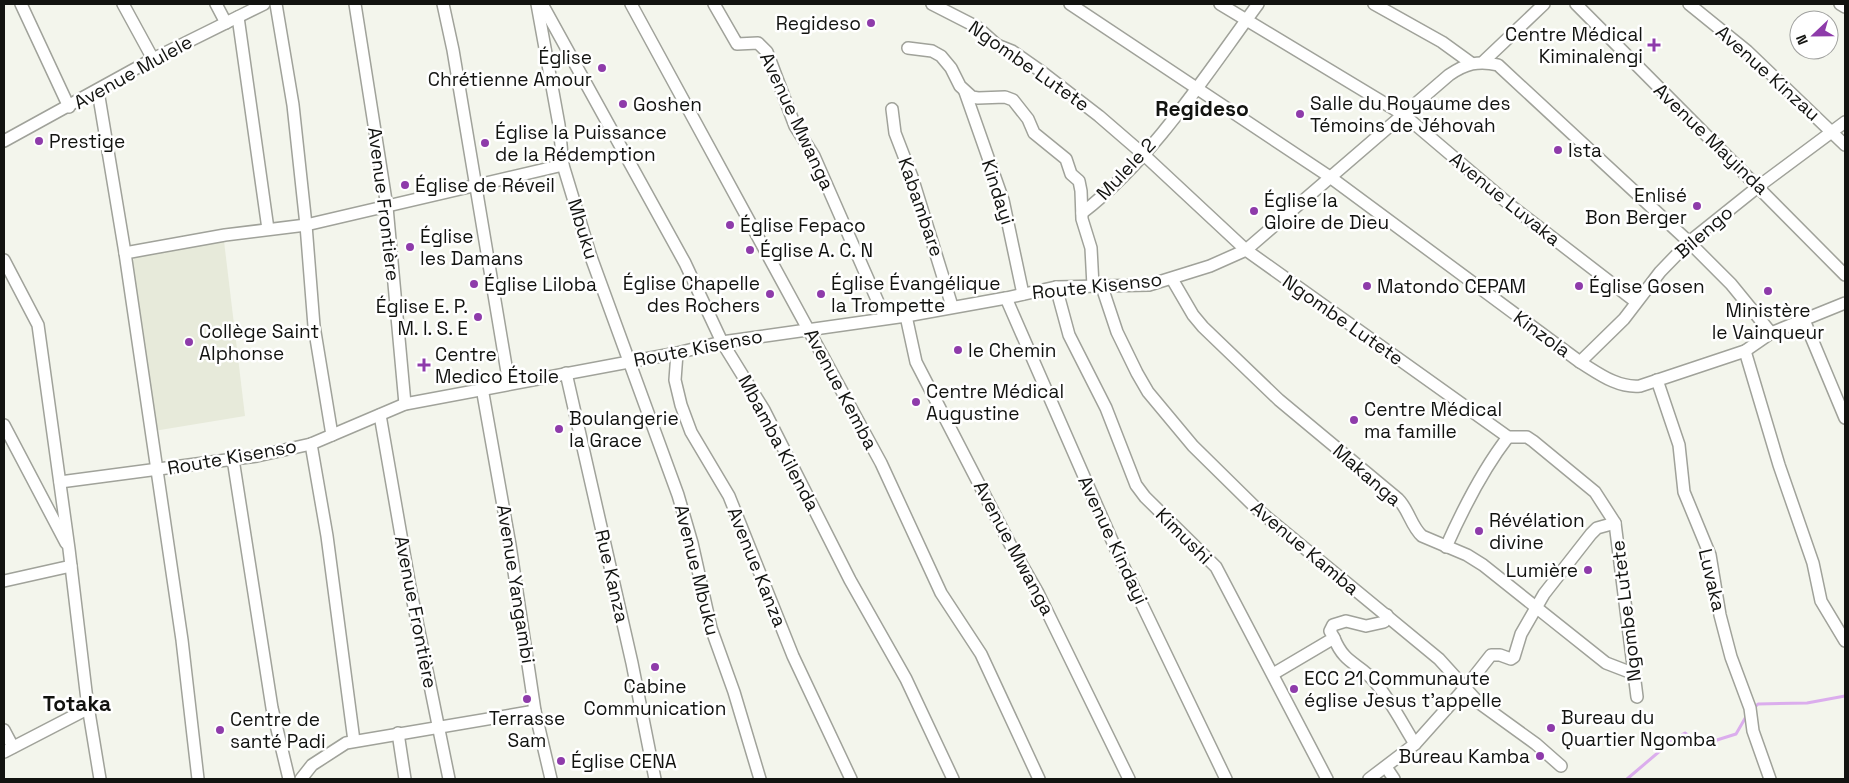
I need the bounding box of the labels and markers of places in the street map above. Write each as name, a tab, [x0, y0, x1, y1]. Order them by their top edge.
place label: Regideso	[776, 11, 861, 36]
marker: Regideso	[865, 17, 877, 29]
place label: Centre Médical Kiminalengi	[1505, 22, 1643, 69]
marker: Centre Médical Kiminalengi	[1647, 38, 1661, 52]
place label: Église Chrétienne Amour	[428, 45, 592, 92]
marker: Église Chrétienne Amour	[596, 62, 608, 74]
place label: Salle du Royaume des Témoins de Jéhovah	[1310, 91, 1510, 138]
place label: Goshen	[633, 92, 702, 117]
marker: Goshen	[617, 98, 629, 110]
marker: Salle du Royaume des Témoins de Jéhovah	[1294, 108, 1306, 120]
place label: Église la Puissance de la Rédemption	[495, 120, 667, 167]
place label: Prestige	[49, 129, 125, 154]
marker: Prestige	[33, 135, 45, 147]
marker: Église la Puissance de la Rédemption	[479, 137, 491, 149]
place label: Ista	[1568, 138, 1602, 163]
marker: Ista	[1552, 144, 1564, 156]
place label: Église de Réveil	[415, 173, 555, 198]
marker: Église de Réveil	[399, 179, 411, 191]
place label: Enlisé Bon Berger	[1585, 183, 1687, 230]
place label: Église la Gloire de Dieu	[1264, 188, 1389, 235]
marker: Enlisé Bon Berger	[1691, 200, 1703, 212]
marker: Église la Gloire de Dieu	[1248, 205, 1260, 217]
place label: Église Fepaco	[740, 213, 866, 238]
marker: Église Fepaco	[724, 219, 736, 231]
place label: Église les Damans	[420, 224, 523, 271]
place label: Église A. C. N	[760, 238, 873, 263]
marker: Église les Damans	[404, 241, 416, 253]
marker: Église A. C. N	[744, 244, 756, 256]
place label: Église Chapelle des Rochers	[623, 271, 760, 318]
place label: Église Évangélique la Trompette	[831, 271, 1000, 318]
place label: Église Liloba	[484, 272, 597, 297]
place label: Matondo CEPAM	[1377, 274, 1526, 299]
place label: Église Gosen	[1589, 274, 1705, 299]
marker: Église Liloba	[468, 278, 480, 290]
marker: Matondo CEPAM	[1361, 280, 1373, 292]
marker: Église Gosen	[1573, 280, 1585, 292]
marker: Ministère le Vainqueur	[1762, 285, 1774, 297]
marker: Église Chapelle des Rochers	[764, 288, 776, 300]
marker: Église Évangélique la Trompette	[815, 288, 827, 300]
place label: Église E. P. M. I. S. E	[376, 294, 468, 341]
place label: Ministère le Vainqueur	[1712, 298, 1824, 345]
marker: Église E. P. M. I. S. E	[472, 311, 484, 323]
place label: Collège Saint Alphonse	[199, 319, 319, 366]
marker: Collège Saint Alphonse	[183, 336, 195, 348]
place label: le Chemin	[968, 338, 1057, 363]
place label: Centre Medico Étoile	[435, 342, 559, 389]
marker: le Chemin	[952, 344, 964, 356]
marker: Centre Medico Étoile	[417, 358, 431, 372]
place label: Centre Médical Augustine	[926, 379, 1064, 426]
marker: Centre Médical Augustine	[910, 396, 922, 408]
place label: Centre Médical ma famille	[1364, 397, 1502, 444]
place label: Boulangerie la Grace	[569, 406, 679, 453]
marker: Centre Médical ma famille	[1348, 414, 1360, 426]
marker: Boulangerie la Grace	[553, 423, 565, 435]
place label: Révélation divine	[1489, 508, 1585, 555]
marker: Révélation divine	[1473, 525, 1485, 537]
place label: Lumière	[1506, 558, 1578, 583]
marker: Lumière	[1582, 564, 1594, 576]
marker: Cabine Communication	[649, 661, 661, 673]
place label: ECC 21 Communaute église Jesus t'appelle	[1304, 666, 1502, 713]
place label: Cabine Communication	[584, 674, 726, 721]
marker: ECC 21 Communaute église Jesus t'appelle	[1288, 683, 1300, 695]
marker: Terrasse Sam	[521, 693, 533, 705]
place label: Bureau du Quartier Ngomba	[1561, 705, 1716, 752]
place label: Terrasse Sam	[489, 706, 565, 753]
place label: Centre de santé Padi	[230, 707, 326, 754]
marker: Bureau du Quartier Ngomba	[1545, 722, 1557, 734]
marker: Centre de santé Padi	[214, 724, 226, 736]
place label: Bureau Kamba	[1399, 744, 1530, 769]
place label: Église CENA	[571, 749, 677, 774]
marker: Bureau Kamba	[1534, 750, 1546, 762]
marker: Église CENA	[555, 755, 567, 767]

